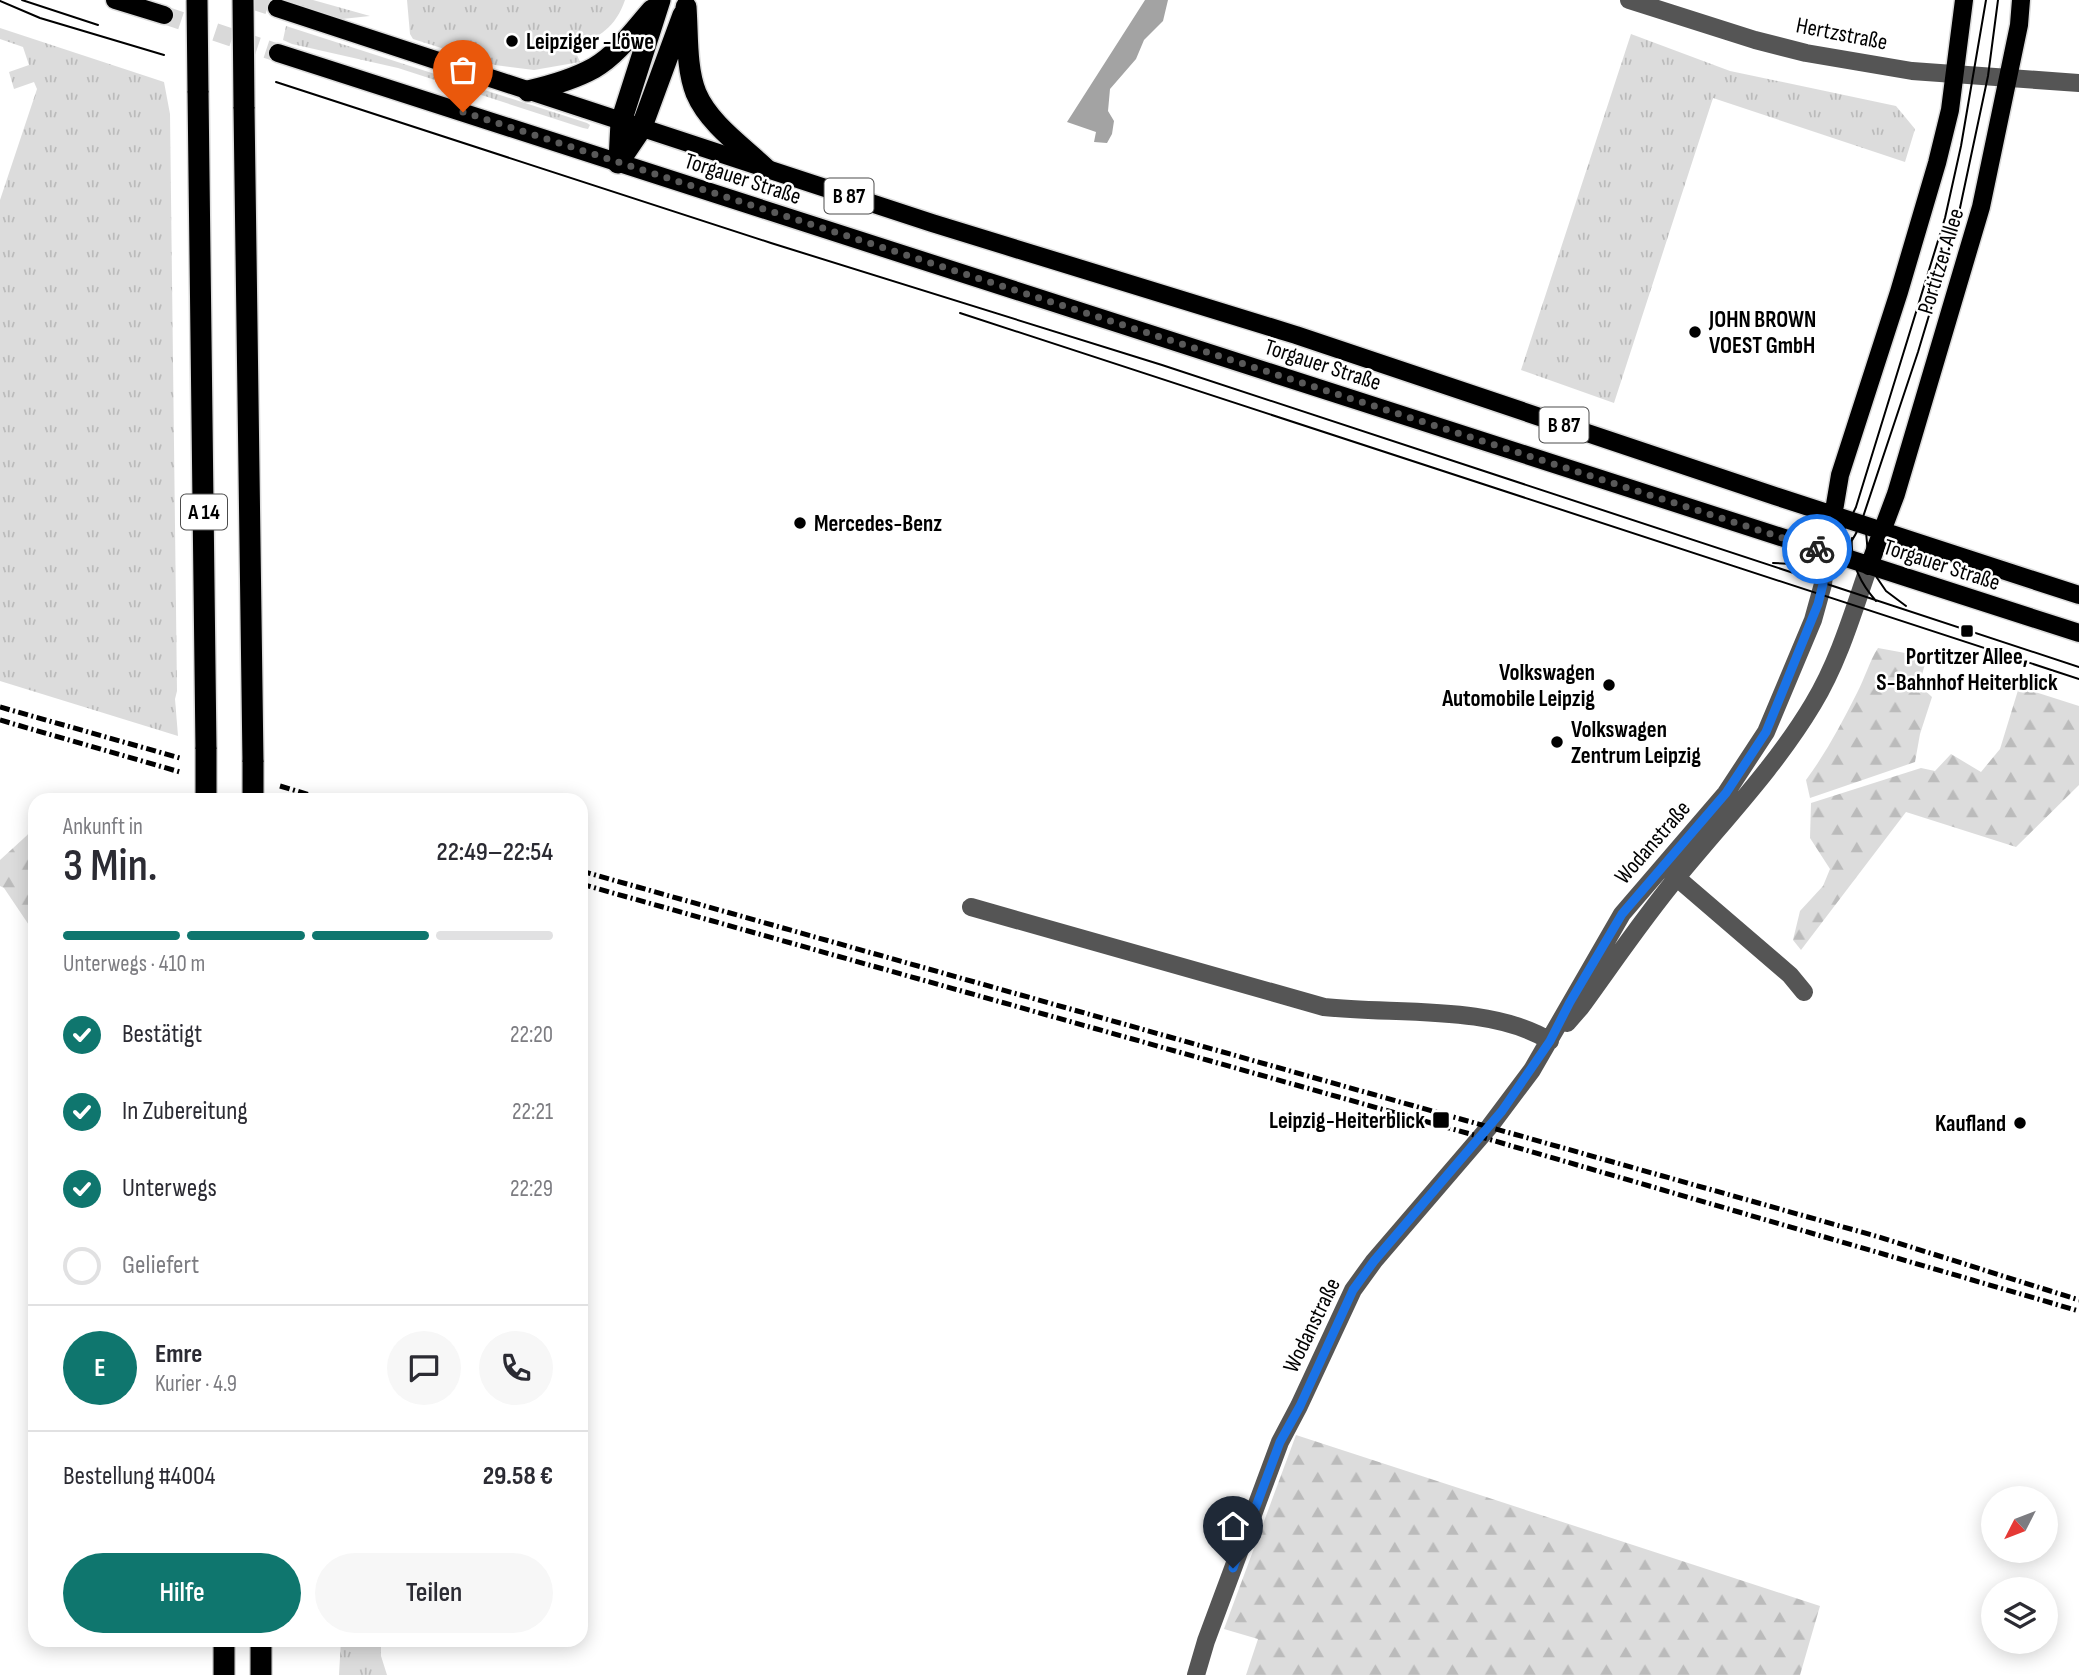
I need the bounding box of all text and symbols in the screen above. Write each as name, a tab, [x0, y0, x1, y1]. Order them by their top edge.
street label: Hertzstraße	[1794, 11, 1890, 57]
place label: Leipziger -Löwe	[526, 28, 654, 56]
marker: Leipziger -Löwe	[504, 33, 520, 49]
pin	[433, 40, 493, 112]
icon: bag	[444, 51, 482, 89]
street label: Torgauer Straße	[681, 147, 805, 211]
road number: B 87	[824, 178, 874, 214]
street label: Portitzer Allee	[1912, 205, 1970, 318]
place label: JOHN BROWN VOEST GmbH	[1708, 306, 1816, 360]
marker: JOHN BROWN VOEST GmbH	[1687, 324, 1703, 340]
street label: Torgauer Straße	[1261, 333, 1385, 397]
road number: B 87	[1540, 408, 1588, 442]
road number: A 14	[181, 494, 227, 530]
place label: Mercedes-Benz	[814, 510, 942, 538]
courier	[1782, 514, 1852, 584]
marker: Mercedes-Benz	[792, 515, 808, 531]
icon: bike	[1798, 530, 1836, 568]
street label: Torgauer Straße	[1880, 533, 2004, 597]
marker: Portitzer Allee, S-Bahnhof Heiterblick	[1959, 623, 1975, 639]
place label: Portitzer Allee, S-Bahnhof Heiterblick	[1876, 643, 2058, 697]
place label: Volkswagen Automobile Leipzig	[1441, 659, 1595, 713]
marker: Volkswagen Automobile Leipzig	[1601, 677, 1617, 693]
place label: Volkswagen Zentrum Leipzig	[1571, 716, 1701, 770]
marker: Volkswagen Zentrum Leipzig	[1549, 734, 1565, 750]
street label: Wodanstraße	[1609, 795, 1697, 890]
text: Ankunft in	[63, 813, 143, 841]
text: 22:49–22:54	[437, 837, 553, 868]
text: 3 Min.	[63, 839, 158, 894]
text: Unterwegs · 410 m	[63, 950, 205, 978]
icon: check	[63, 1016, 101, 1054]
text: Bestätigt	[122, 1019, 202, 1050]
text: 22:20	[510, 1021, 553, 1049]
icon: check	[63, 1093, 101, 1131]
text: In Zubereitung	[122, 1096, 248, 1127]
text: 22:21	[512, 1098, 553, 1126]
place label: Leipzig-Heiterblick	[1269, 1107, 1425, 1135]
marker: Leipzig-Heiterblick	[1431, 1110, 1451, 1130]
place label: Kaufland	[1935, 1110, 2006, 1138]
marker: Kaufland	[2012, 1115, 2028, 1131]
icon: check	[63, 1170, 101, 1208]
text: Unterwegs	[122, 1173, 217, 1204]
text: 22:29	[510, 1175, 553, 1203]
text: Geliefert	[122, 1250, 199, 1281]
street label: Wodanstraße	[1277, 1274, 1347, 1377]
button: chat	[387, 1331, 461, 1405]
button: phone	[479, 1331, 553, 1405]
text: Emre	[155, 1339, 202, 1370]
text: E	[94, 1353, 106, 1384]
text: Kurier · 4.9	[155, 1370, 237, 1398]
text: Bestellung #4004	[63, 1461, 215, 1492]
text: 29.58 €	[483, 1461, 553, 1492]
north arrow	[1981, 1486, 2058, 1563]
map controls	[1981, 1486, 2058, 1654]
pin	[1203, 1496, 1263, 1568]
icon: home	[1214, 1507, 1252, 1545]
button: Hilfe	[63, 1553, 301, 1633]
button: Teilen	[315, 1553, 553, 1633]
button: layers	[1981, 1577, 2058, 1654]

